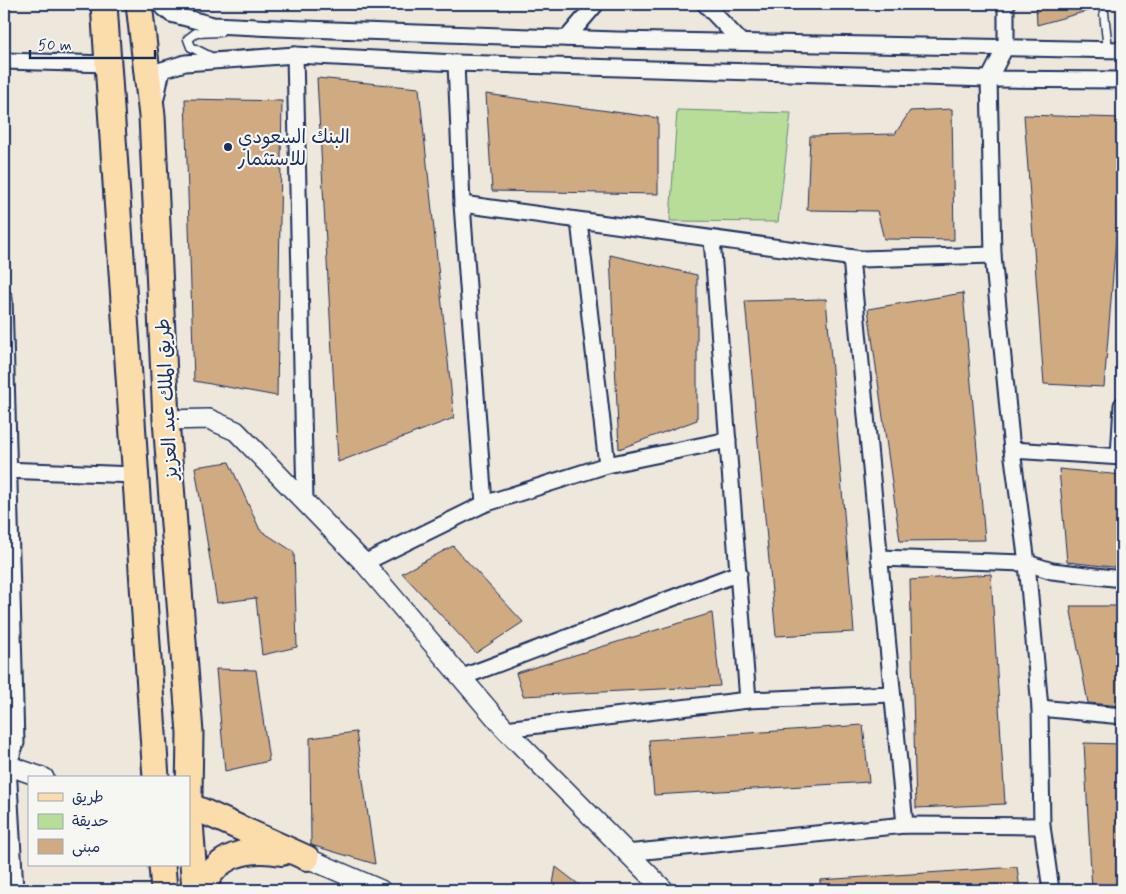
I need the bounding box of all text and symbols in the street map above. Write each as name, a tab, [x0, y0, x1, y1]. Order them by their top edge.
scale bar	[30, 28, 155, 60]
text: 50 m	[38, 36, 72, 56]
place label: البنك السعودي للاستثمار	[237, 125, 350, 172]
marker: البنك السعودي للاستثمار	[222, 141, 234, 153]
street label: طريق الملك عبد العزيز	[151, 318, 184, 482]
legend	[28, 776, 190, 866]
text: طريق	[72, 788, 104, 808]
text: حديقة	[72, 812, 109, 832]
text: مبنى	[72, 838, 100, 858]

